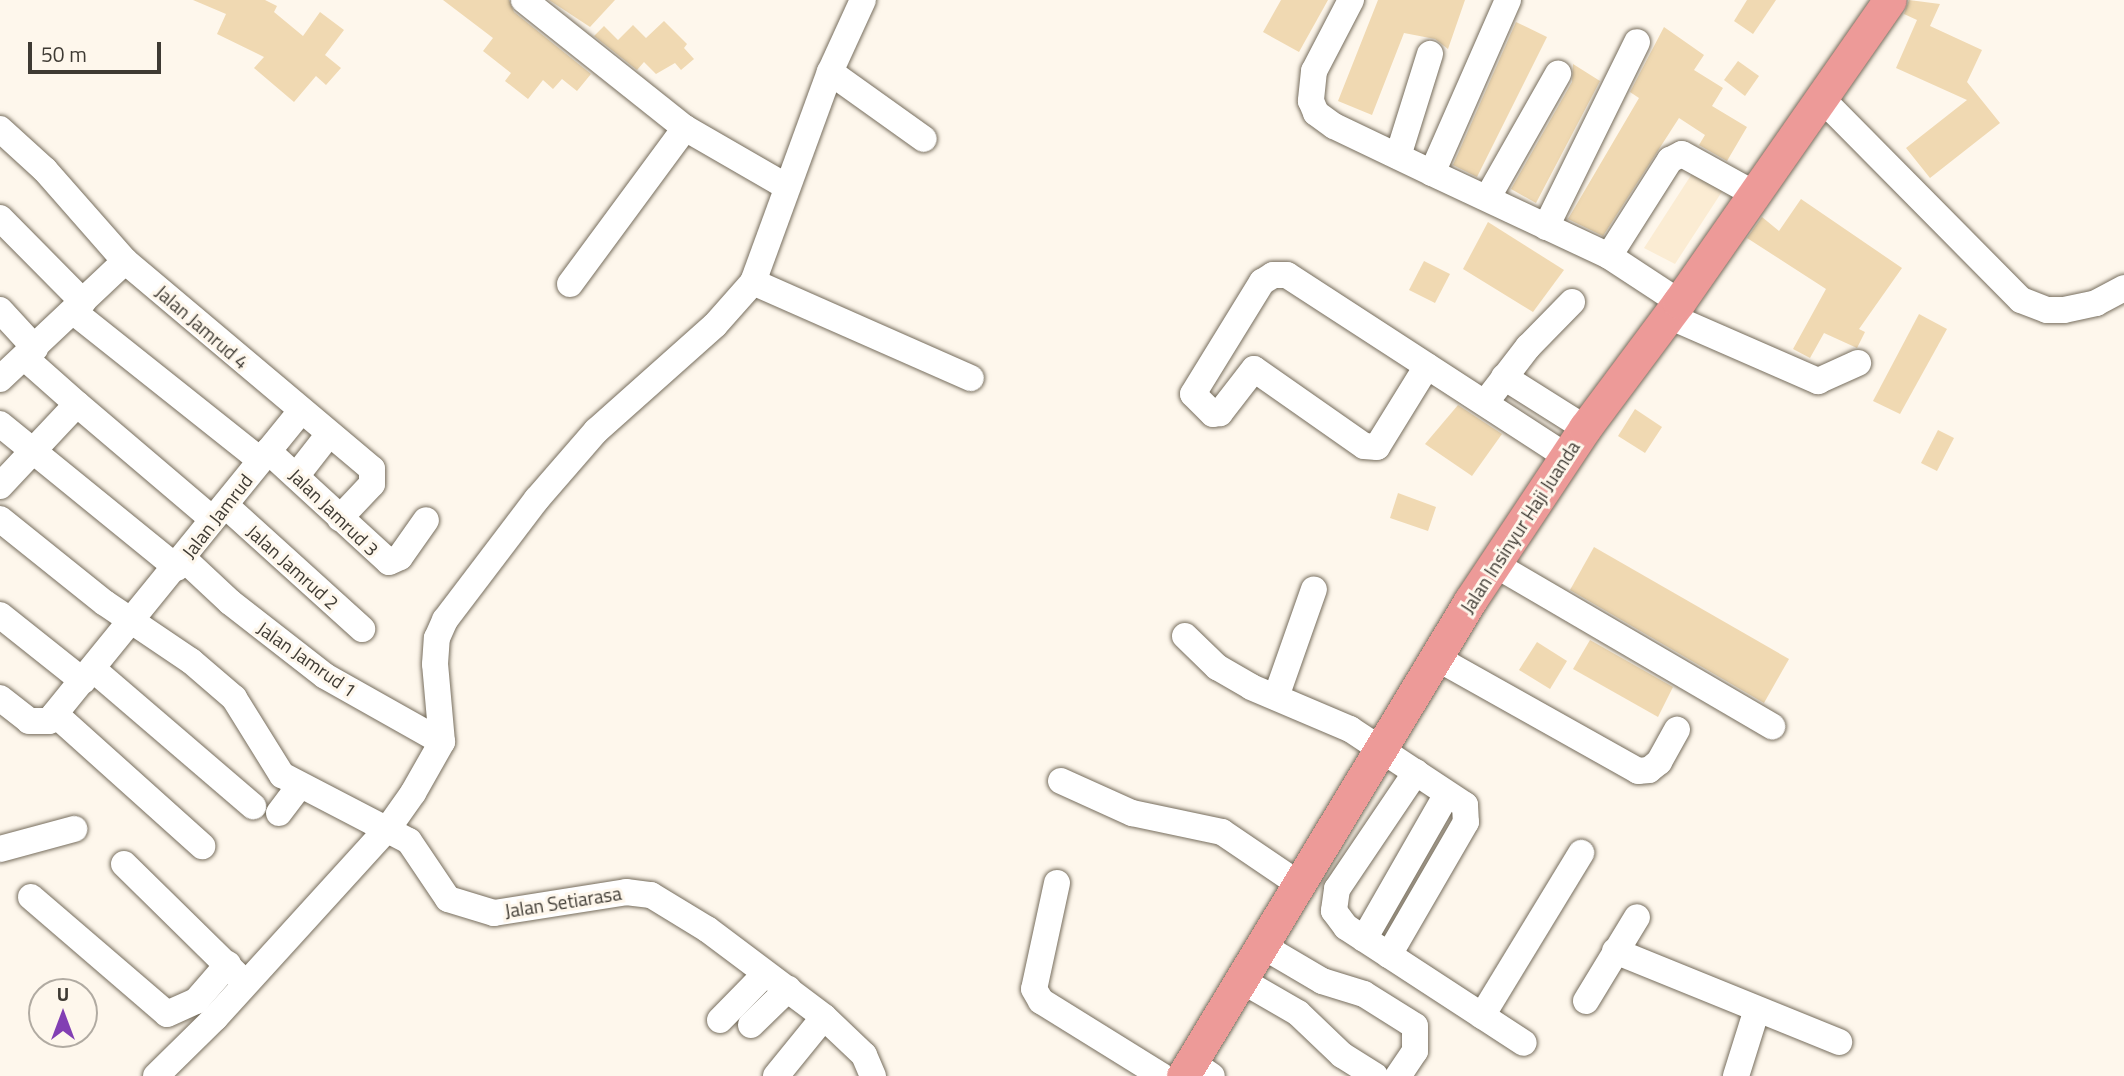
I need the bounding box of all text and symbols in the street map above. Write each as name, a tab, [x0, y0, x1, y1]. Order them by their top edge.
scale bar	[32, 28, 164, 72]
text: 50 m	[41, 38, 87, 70]
street label: Jalan Jamrud 4	[151, 280, 253, 374]
street label: Jalan Insinyur Haji Juanda	[1456, 437, 1584, 617]
street label: Jalan Jamrud 3	[284, 464, 384, 560]
street label: Jalan Jamrud	[177, 469, 257, 563]
street label: Jalan Jamrud 2	[242, 520, 344, 614]
street label: Jalan Jamrud 1	[253, 616, 361, 702]
street label: Jalan Setiarasa	[503, 882, 623, 922]
north arrow	[28, 978, 98, 1048]
text: U	[57, 979, 69, 1008]

